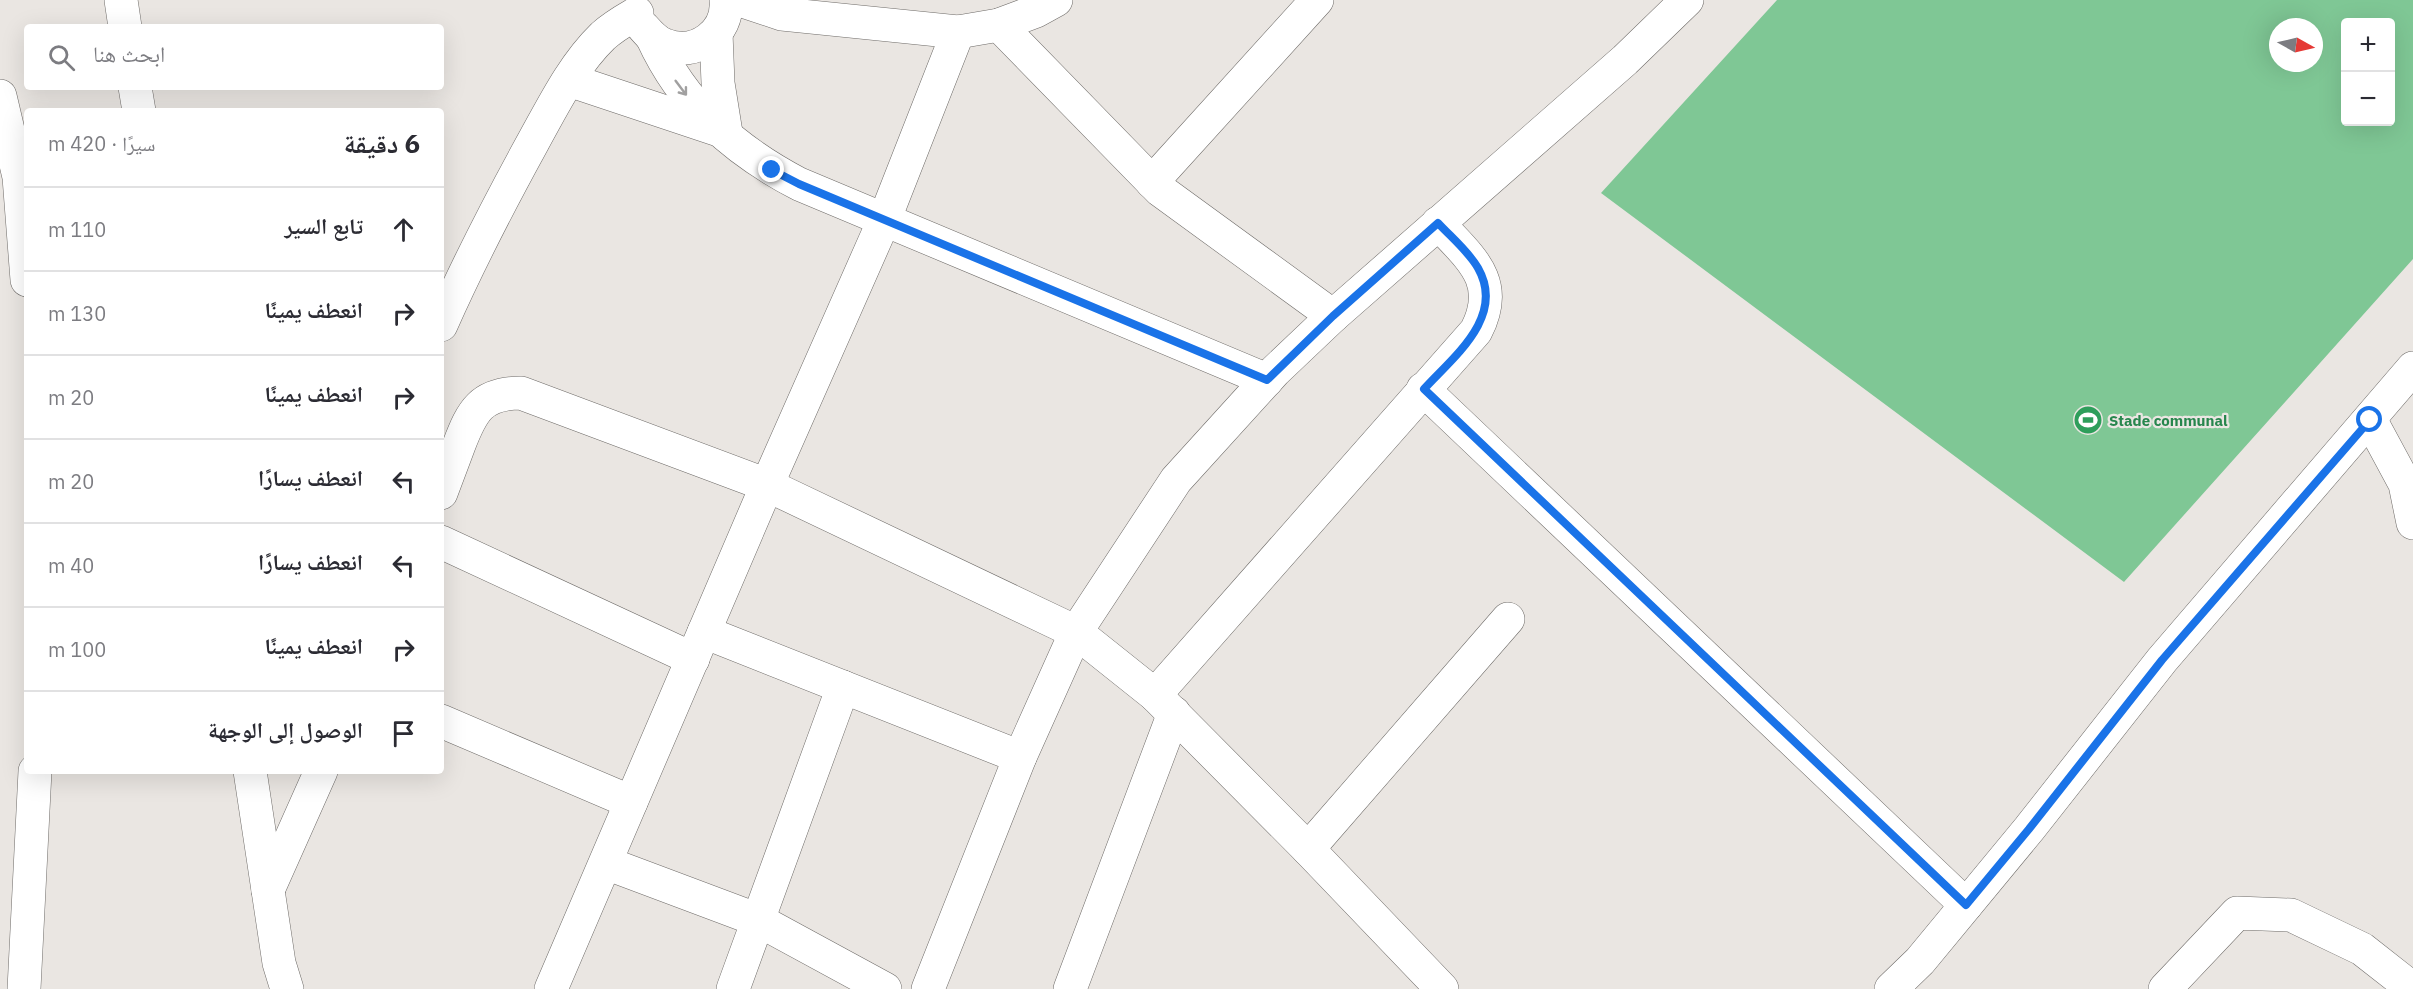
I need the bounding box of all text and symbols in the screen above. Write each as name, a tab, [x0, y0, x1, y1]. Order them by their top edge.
north arrow	[2269, 18, 2323, 72]
map controls	[2341, 18, 2395, 126]
button: +	[2341, 18, 2395, 72]
search box	[24, 24, 444, 90]
text: ابحث هنا	[93, 39, 165, 68]
icon: search	[45, 41, 78, 74]
button: −	[2341, 72, 2395, 126]
one-way arrow	[674, 79, 687, 95]
text: 6 دقيقة	[344, 126, 420, 160]
text: سيرًا · 420 m	[48, 130, 155, 157]
route end	[758, 156, 784, 182]
text: تابع السير	[284, 211, 363, 240]
icon: ahead	[387, 213, 420, 246]
text: 110 m	[48, 216, 106, 243]
text: انعطف يمينًا	[265, 295, 363, 324]
icon: right	[387, 297, 420, 330]
text: 130 m	[48, 300, 106, 327]
text: انعطف يمينًا	[265, 379, 363, 408]
icon: right	[387, 381, 420, 414]
text: 20 m	[48, 384, 94, 411]
sports icon: Stade communal	[2072, 404, 2104, 436]
route start	[2356, 406, 2382, 432]
place label: Stade communal	[2109, 411, 2228, 430]
text: انعطف يسارًا	[258, 463, 363, 492]
icon: left	[387, 465, 420, 498]
text: 20 m	[48, 468, 94, 495]
text: انعطف يسارًا	[258, 547, 363, 576]
icon: left	[387, 549, 420, 582]
text: 40 m	[48, 552, 94, 579]
text: انعطف يمينًا	[265, 631, 363, 660]
icon: right	[387, 633, 420, 666]
text: 100 m	[48, 636, 106, 663]
text: الوصول إلى الوجهة	[208, 715, 363, 744]
icon: arrive	[387, 717, 420, 750]

